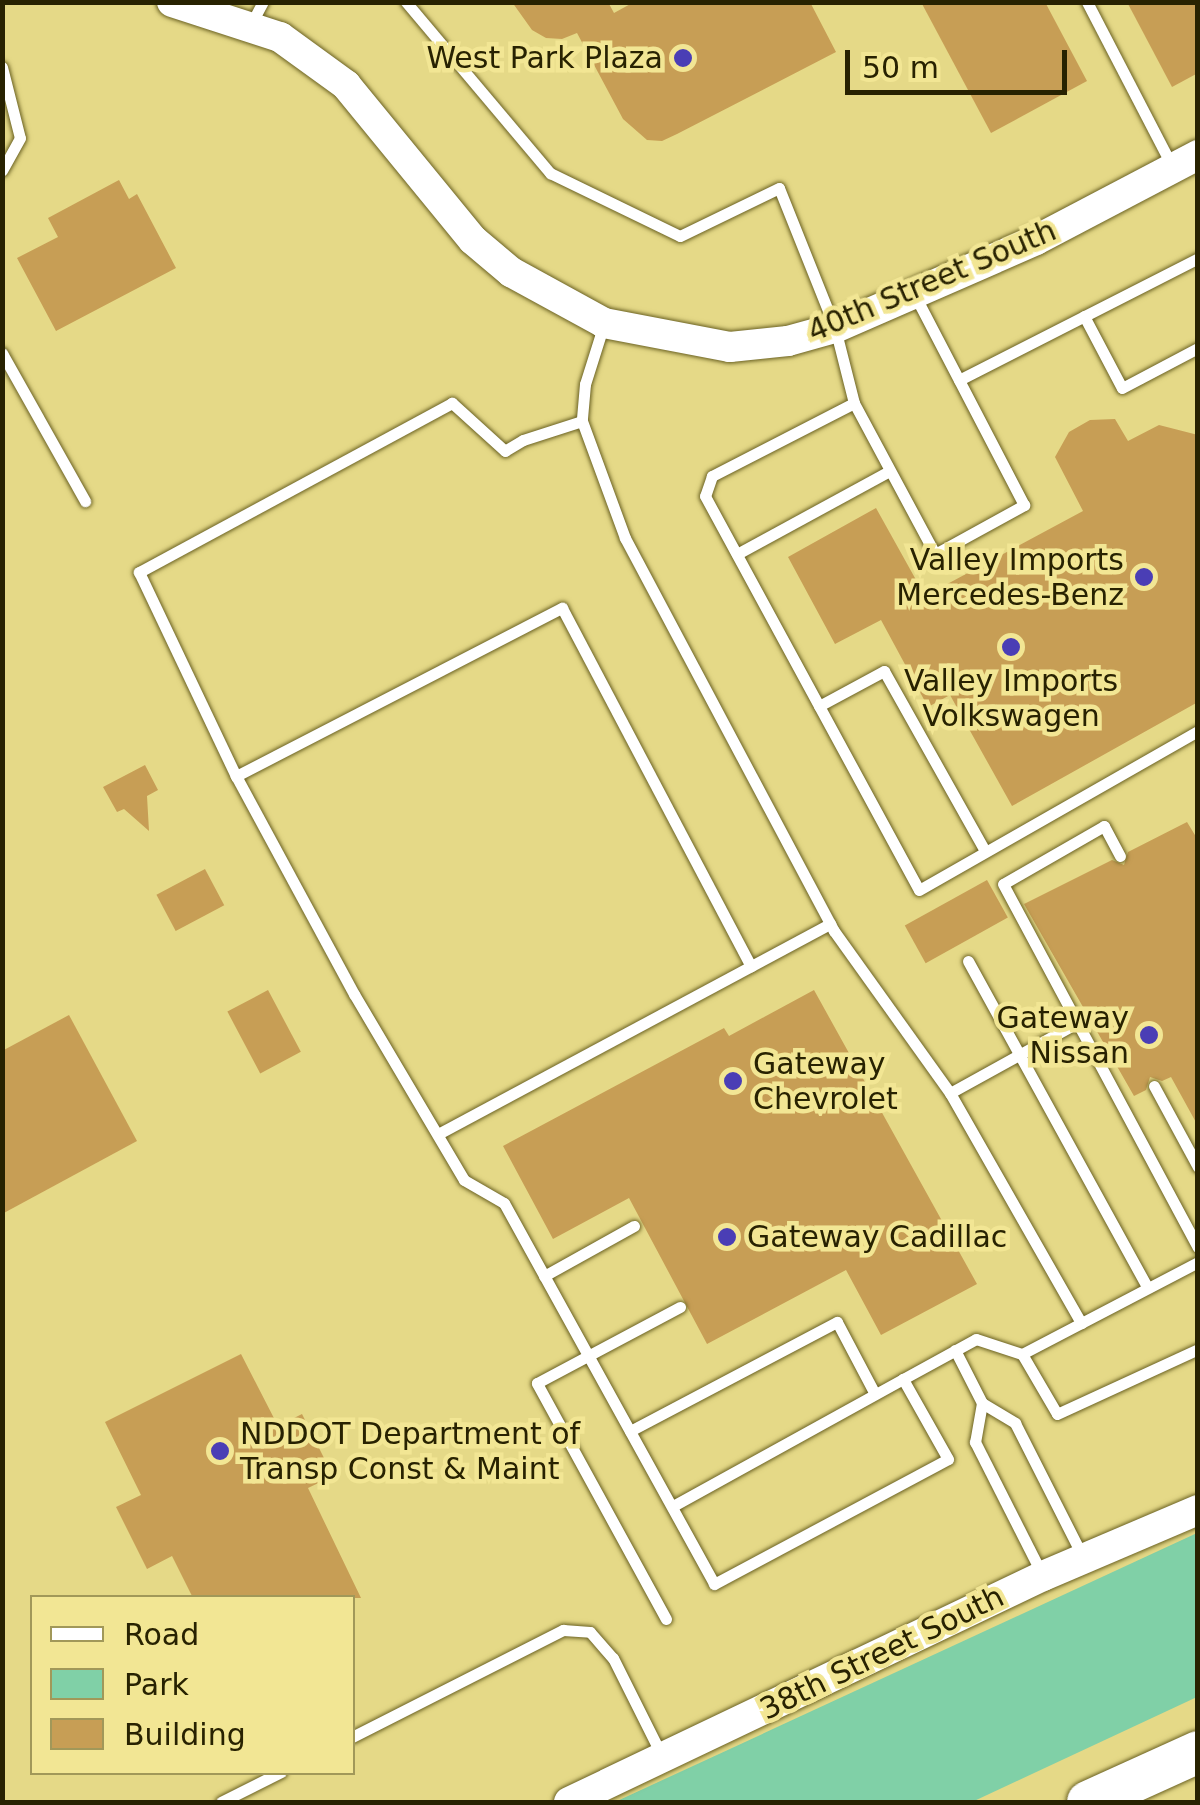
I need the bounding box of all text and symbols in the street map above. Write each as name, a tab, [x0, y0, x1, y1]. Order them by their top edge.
scale bar	[850, 30, 1072, 92]
place label: West Park Plaza	[426, 40, 663, 76]
marker: West Park Plaza	[672, 47, 694, 69]
text: 50 m	[862, 50, 939, 85]
street label: 40th Street South	[802, 212, 1062, 350]
place label: Valley Imports Mercedes-Benz	[896, 542, 1124, 612]
marker: Valley Imports Mercedes-Benz	[1133, 566, 1155, 588]
marker: Valley Imports Volkswagen	[1000, 636, 1022, 658]
place label: Valley Imports Volkswagen	[904, 663, 1118, 734]
place label: Gateway Nissan	[996, 1000, 1129, 1070]
marker: Gateway Nissan	[1138, 1024, 1160, 1046]
place label: Gateway Chevrolet	[753, 1046, 898, 1116]
marker: Gateway Chevrolet	[722, 1070, 744, 1092]
place label: Gateway Cadillac	[747, 1219, 1007, 1255]
marker: Gateway Cadillac	[716, 1226, 738, 1248]
place label: NDDOT Department of Transp Const & Maint	[240, 1416, 580, 1486]
marker: NDDOT Department of Transp Const & Maint	[209, 1440, 231, 1462]
street label: 38th Street South	[754, 1578, 1010, 1728]
legend	[30, 1595, 355, 1775]
text: Road	[124, 1617, 199, 1652]
text: Park	[124, 1667, 189, 1702]
text: Building	[124, 1717, 246, 1752]

